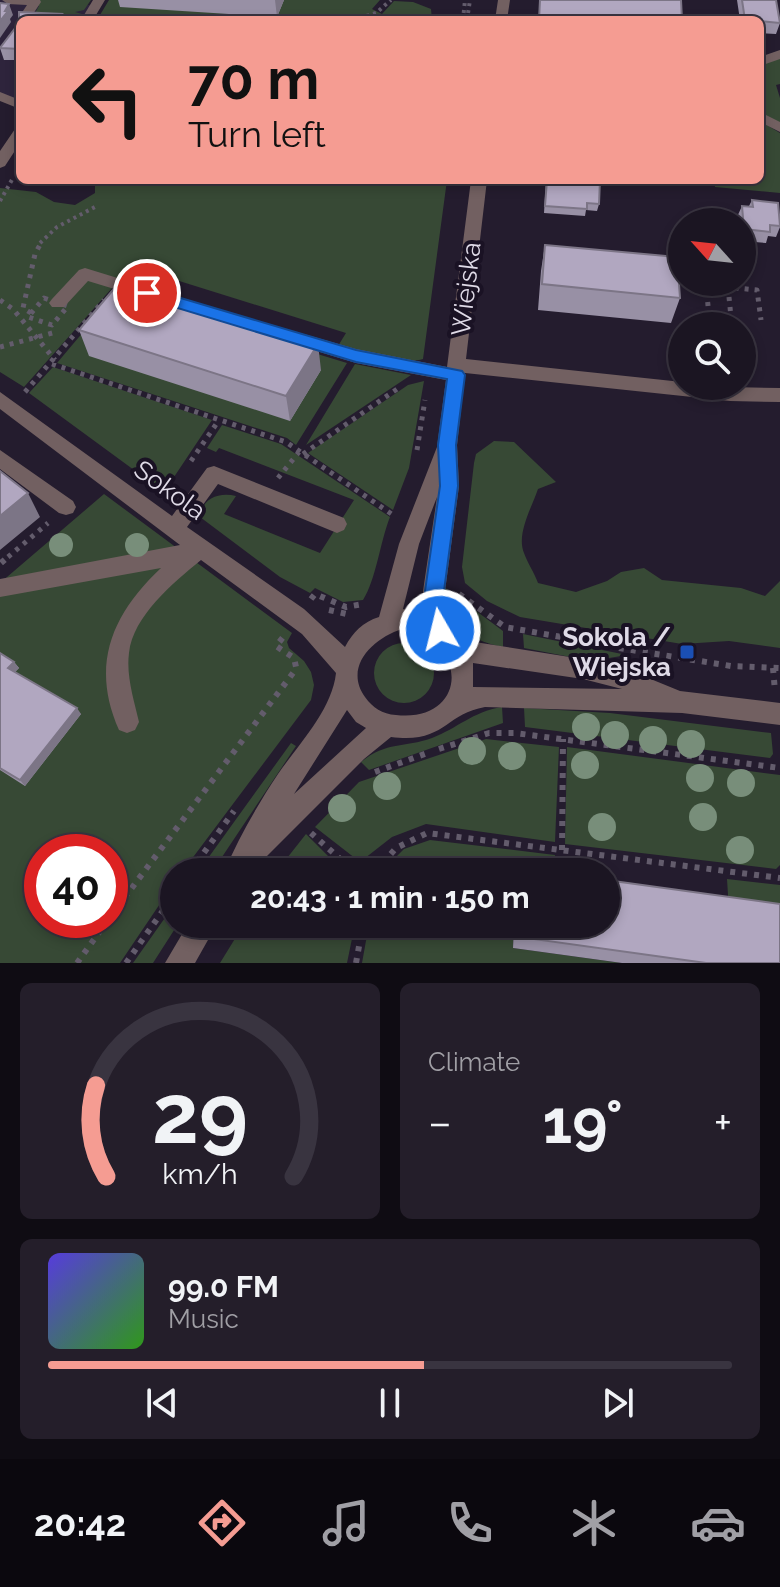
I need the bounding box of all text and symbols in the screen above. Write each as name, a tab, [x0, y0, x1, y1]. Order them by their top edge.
text: 70 m	[188, 46, 319, 112]
icon: left	[56, 48, 160, 152]
text: Turn left	[188, 113, 326, 155]
north arrow	[668, 208, 756, 296]
map controls	[668, 208, 756, 400]
street label: Wiejska	[445, 240, 487, 338]
pin	[113, 259, 181, 327]
icon: arrive	[125, 271, 169, 315]
button: search	[668, 312, 756, 400]
street label: Sokola	[128, 454, 212, 526]
position arrow	[398, 588, 482, 672]
place label: Sokola / Wiejska	[562, 622, 671, 682]
marker: Sokola / Wiejska	[678, 643, 696, 661]
speed limit sign: 40	[24, 834, 128, 938]
text: 20:43 · 1 min · 150 m	[250, 880, 530, 915]
text: Climate	[428, 1047, 520, 1077]
text: 29	[152, 1065, 248, 1162]
text: 19°	[543, 1087, 623, 1157]
text: −	[428, 1097, 452, 1148]
text: +	[714, 1097, 732, 1148]
text: km/h	[162, 1157, 238, 1191]
text: 99.0 FM	[168, 1269, 279, 1304]
text: Music	[168, 1304, 239, 1334]
icon: previous	[140, 1381, 184, 1425]
icon: pause	[368, 1381, 412, 1425]
icon: next	[596, 1381, 640, 1425]
icon: directions	[194, 1495, 250, 1551]
icon: music	[318, 1495, 374, 1551]
icon: phone	[442, 1495, 498, 1551]
icon: climate	[566, 1495, 622, 1551]
icon: car	[690, 1495, 746, 1551]
text: 20:42	[34, 1502, 126, 1544]

